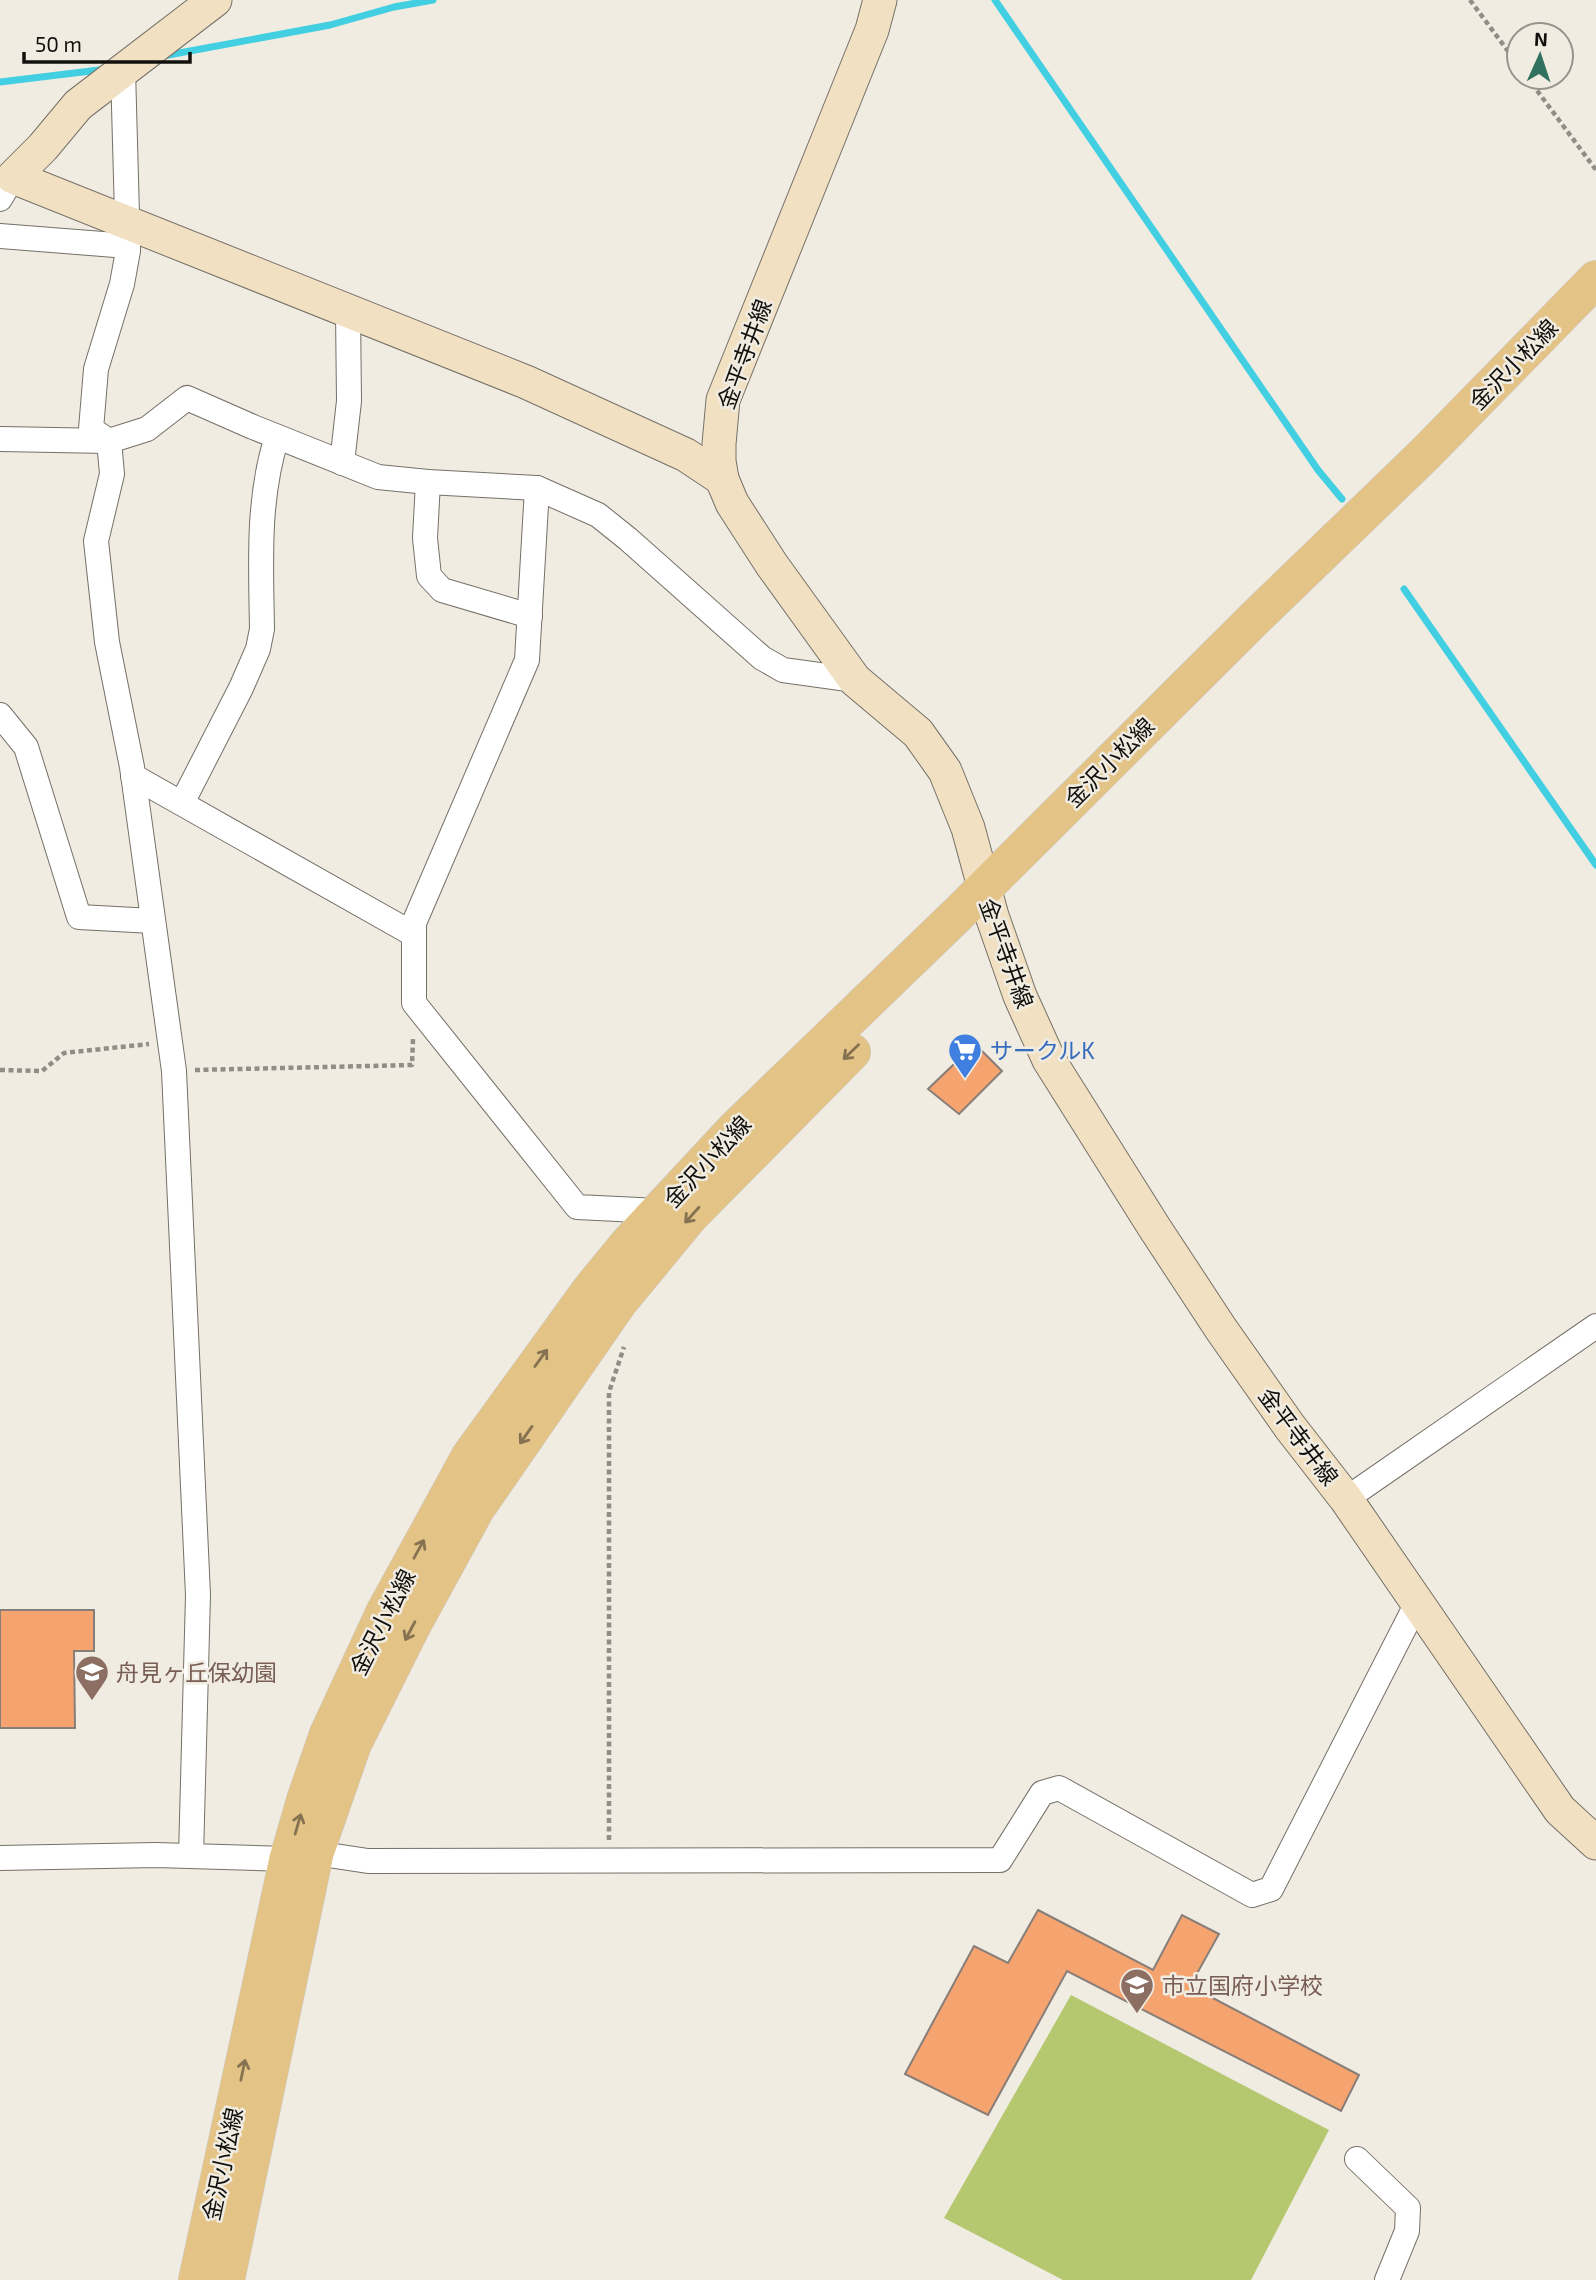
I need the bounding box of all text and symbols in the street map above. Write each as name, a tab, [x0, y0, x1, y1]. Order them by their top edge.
scale bar	[24, 21, 191, 65]
north arrow	[1505, 21, 1575, 91]
text: N	[1533, 27, 1548, 50]
text: 50 m	[35, 31, 82, 56]
street label: 金平寺井線	[711, 295, 777, 413]
street label: 金沢小松線	[1463, 313, 1563, 415]
street label: 金沢小松線	[1058, 711, 1160, 813]
street label: 金平寺井線	[974, 894, 1040, 1012]
supermarket icon: サークルK	[946, 1031, 984, 1080]
place label: サークルK	[990, 1036, 1095, 1064]
one-way arrow	[843, 1044, 860, 1061]
street label: 金沢小松線	[658, 1109, 756, 1213]
one-way arrow	[683, 1206, 700, 1223]
one-way arrow	[534, 1349, 548, 1368]
street label: 金平寺井線	[1253, 1382, 1345, 1490]
one-way arrow	[519, 1425, 533, 1445]
one-way arrow	[413, 1539, 426, 1560]
street label: 金沢小松線	[343, 1564, 421, 1680]
one-way arrow	[403, 1620, 416, 1641]
school or university icon: 舟見ヶ丘保幼園	[73, 1653, 111, 1702]
place label: 舟見ヶ丘保幼園	[116, 1658, 277, 1686]
one-way arrow	[293, 1813, 306, 1835]
school or university icon: 市立国府小学校	[1118, 1966, 1156, 2015]
place label: 市立国府小学校	[1162, 1971, 1323, 1999]
one-way arrow	[236, 2059, 250, 2082]
street label: 金沢小松線	[196, 2105, 248, 2223]

